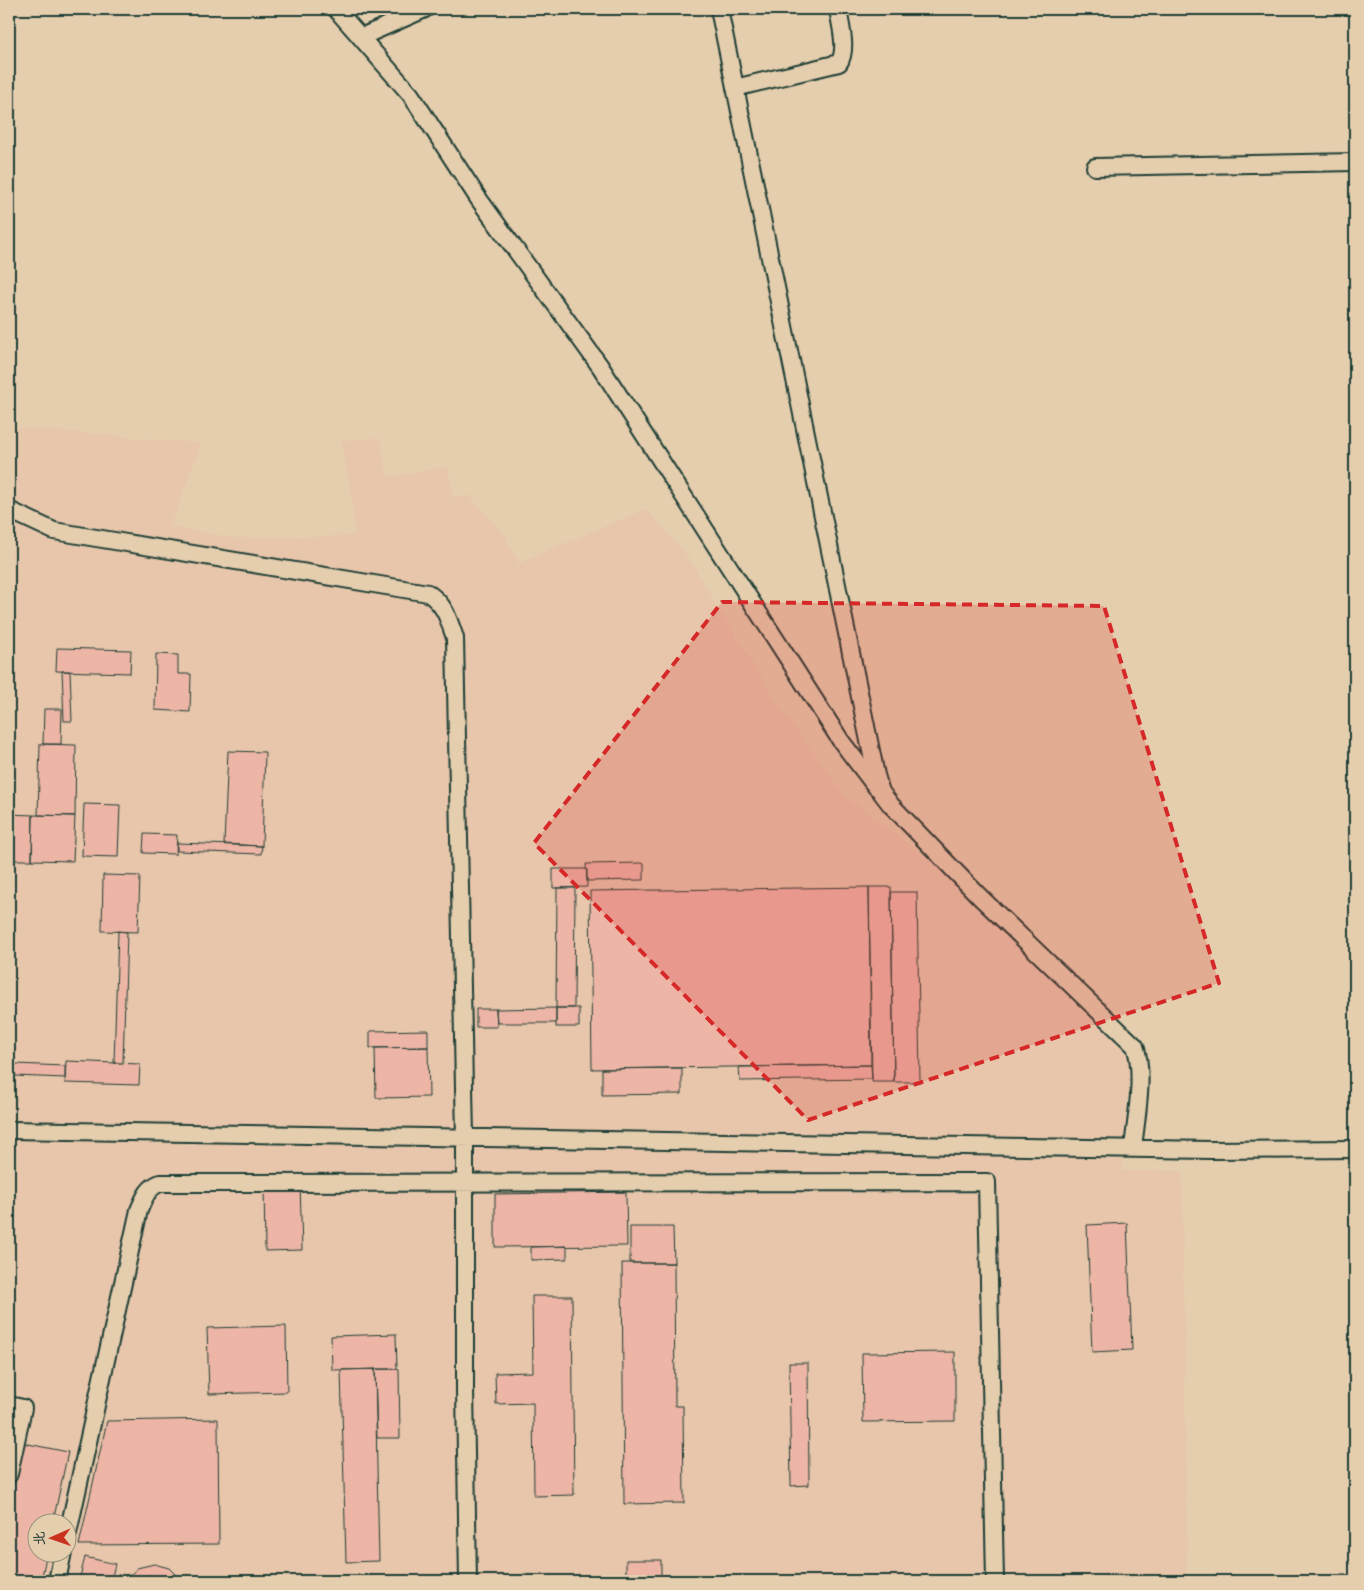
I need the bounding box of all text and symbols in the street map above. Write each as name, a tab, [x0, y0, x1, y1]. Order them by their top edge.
north arrow	[28, 1512, 78, 1562]
text: 北	[30, 1531, 48, 1546]

